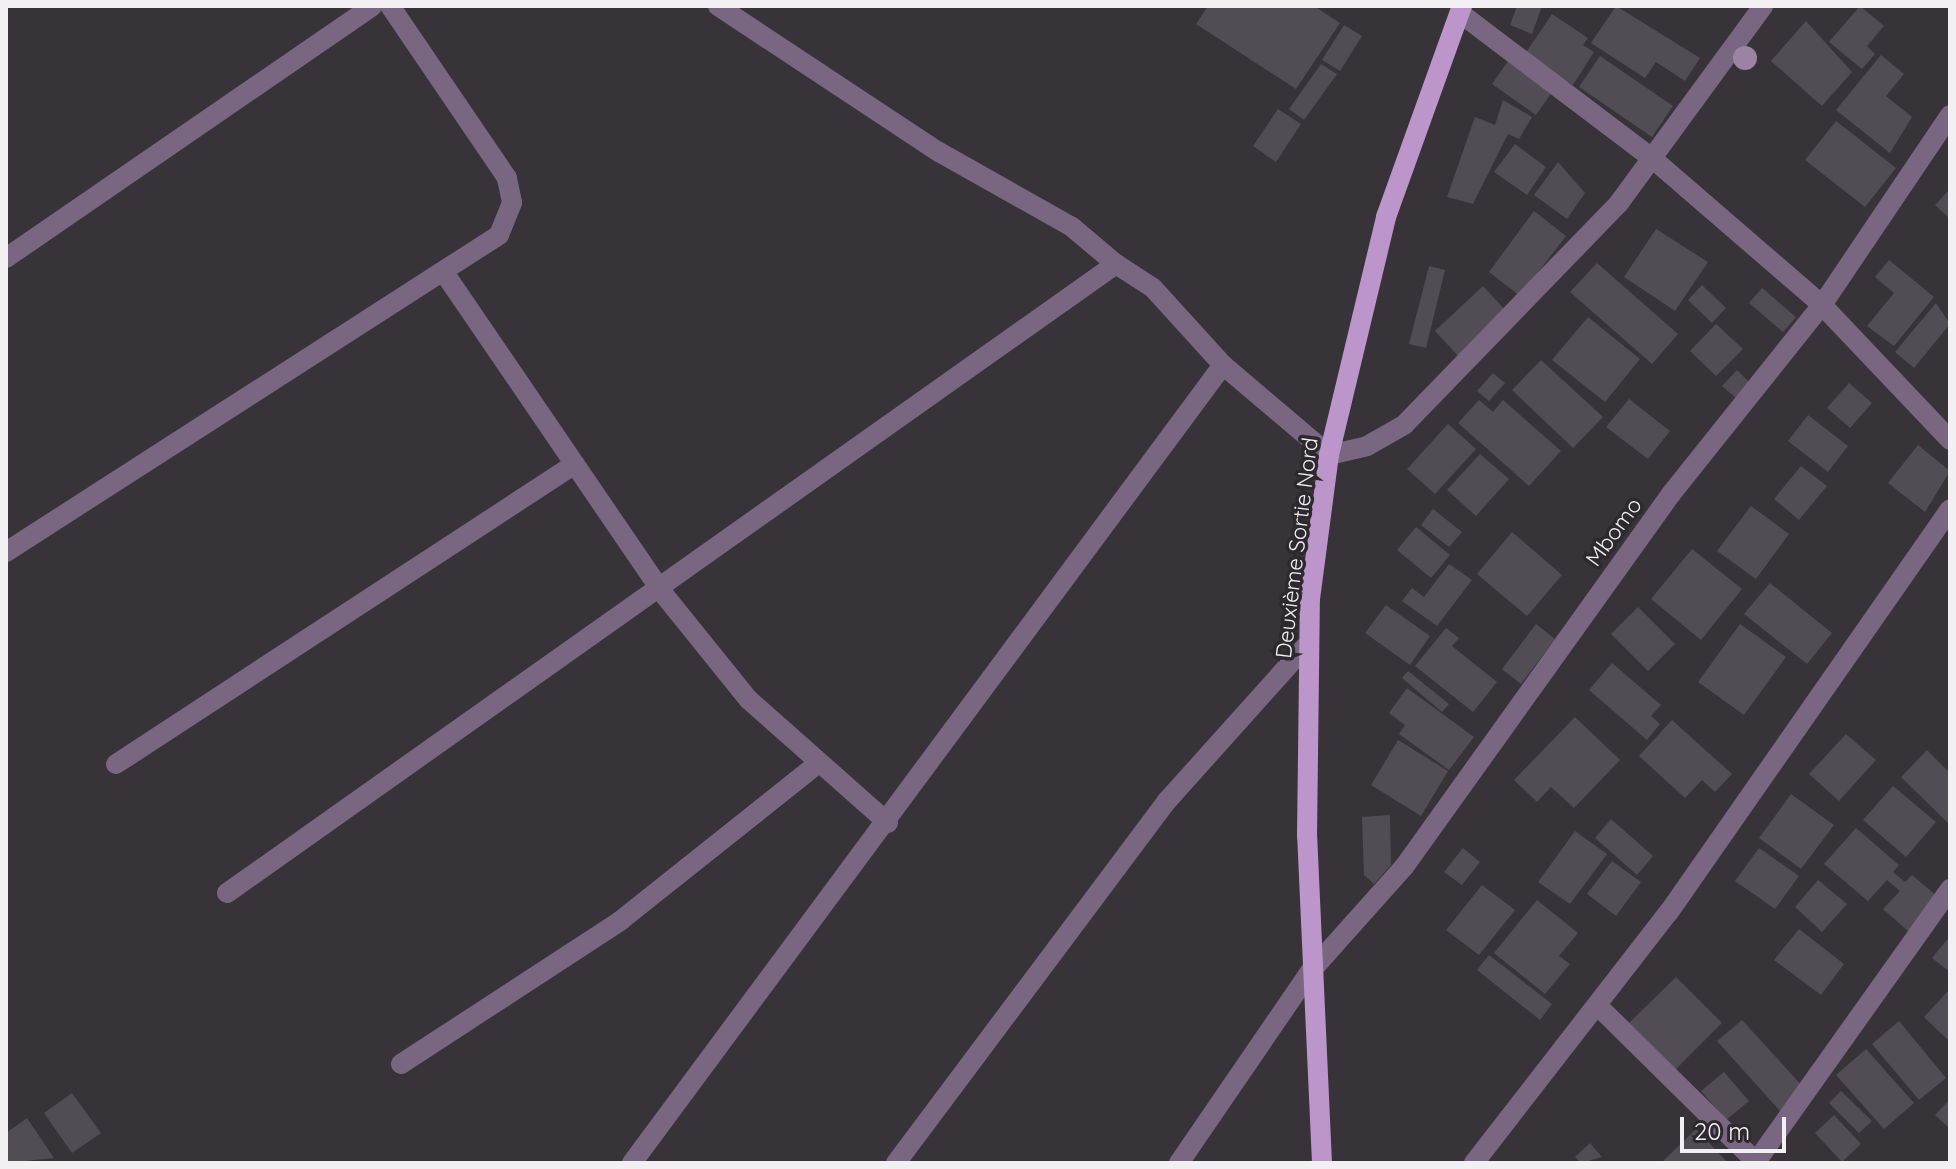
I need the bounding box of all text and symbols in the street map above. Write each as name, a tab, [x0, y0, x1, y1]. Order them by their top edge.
street label: Deuxième Sortie Nord	[1270, 436, 1324, 660]
street label: Mbomo	[1580, 493, 1648, 571]
scale bar	[1684, 1101, 1790, 1151]
text: 20 m	[1694, 1116, 1750, 1146]

